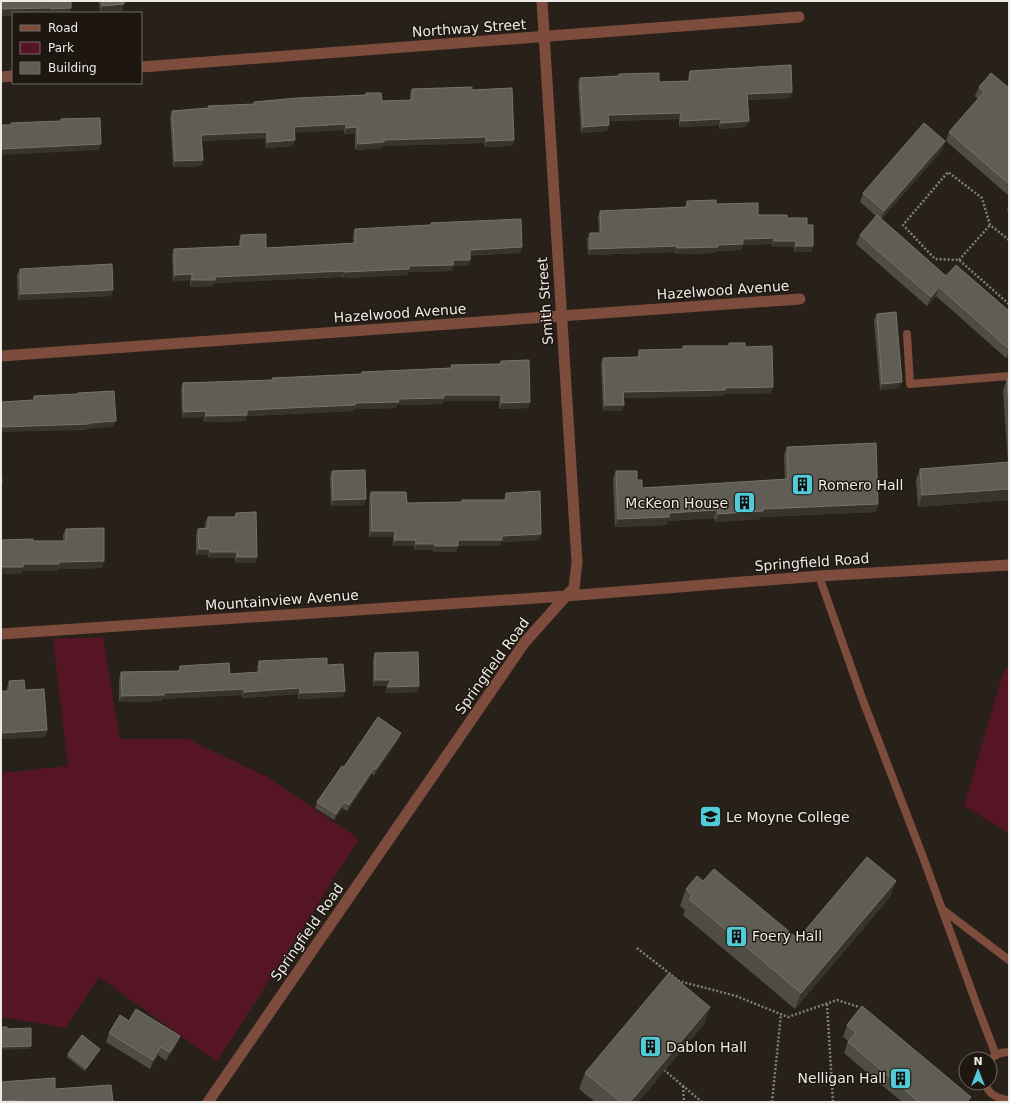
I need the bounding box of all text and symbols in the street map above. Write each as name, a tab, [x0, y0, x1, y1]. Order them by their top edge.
legend	[12, 12, 142, 84]
street label: Northway Street	[411, 16, 527, 40]
text: Road	[48, 21, 78, 35]
text: Park	[48, 41, 74, 55]
text: Building	[48, 61, 97, 75]
street label: Smith Street	[534, 256, 556, 345]
street label: Hazelwood Avenue	[656, 277, 790, 303]
street label: Hazelwood Avenue	[333, 300, 467, 326]
building icon: Romero Hall	[789, 472, 815, 498]
place label: Romero Hall	[818, 477, 903, 493]
building icon: McKeon House	[731, 490, 757, 516]
place label: McKeon House	[625, 495, 728, 511]
street label: Springfield Road	[754, 550, 870, 574]
street label: Mountainview Avenue	[205, 587, 359, 613]
street label: Springfield Road	[452, 615, 532, 717]
school or university icon: Le Moyne College	[698, 804, 724, 830]
place label: Le Moyne College	[726, 809, 850, 825]
street label: Springfield Road	[267, 880, 347, 984]
building icon: Foery Hall	[724, 923, 750, 949]
place label: Foery Hall	[752, 928, 822, 944]
building icon: Dablon Hall	[637, 1034, 663, 1060]
place label: Dablon Hall	[666, 1039, 747, 1055]
north arrow	[958, 1051, 998, 1091]
text: N	[973, 1055, 983, 1068]
building icon: Nelligan Hall	[888, 1065, 914, 1091]
place label: Nelligan Hall	[798, 1070, 886, 1086]

